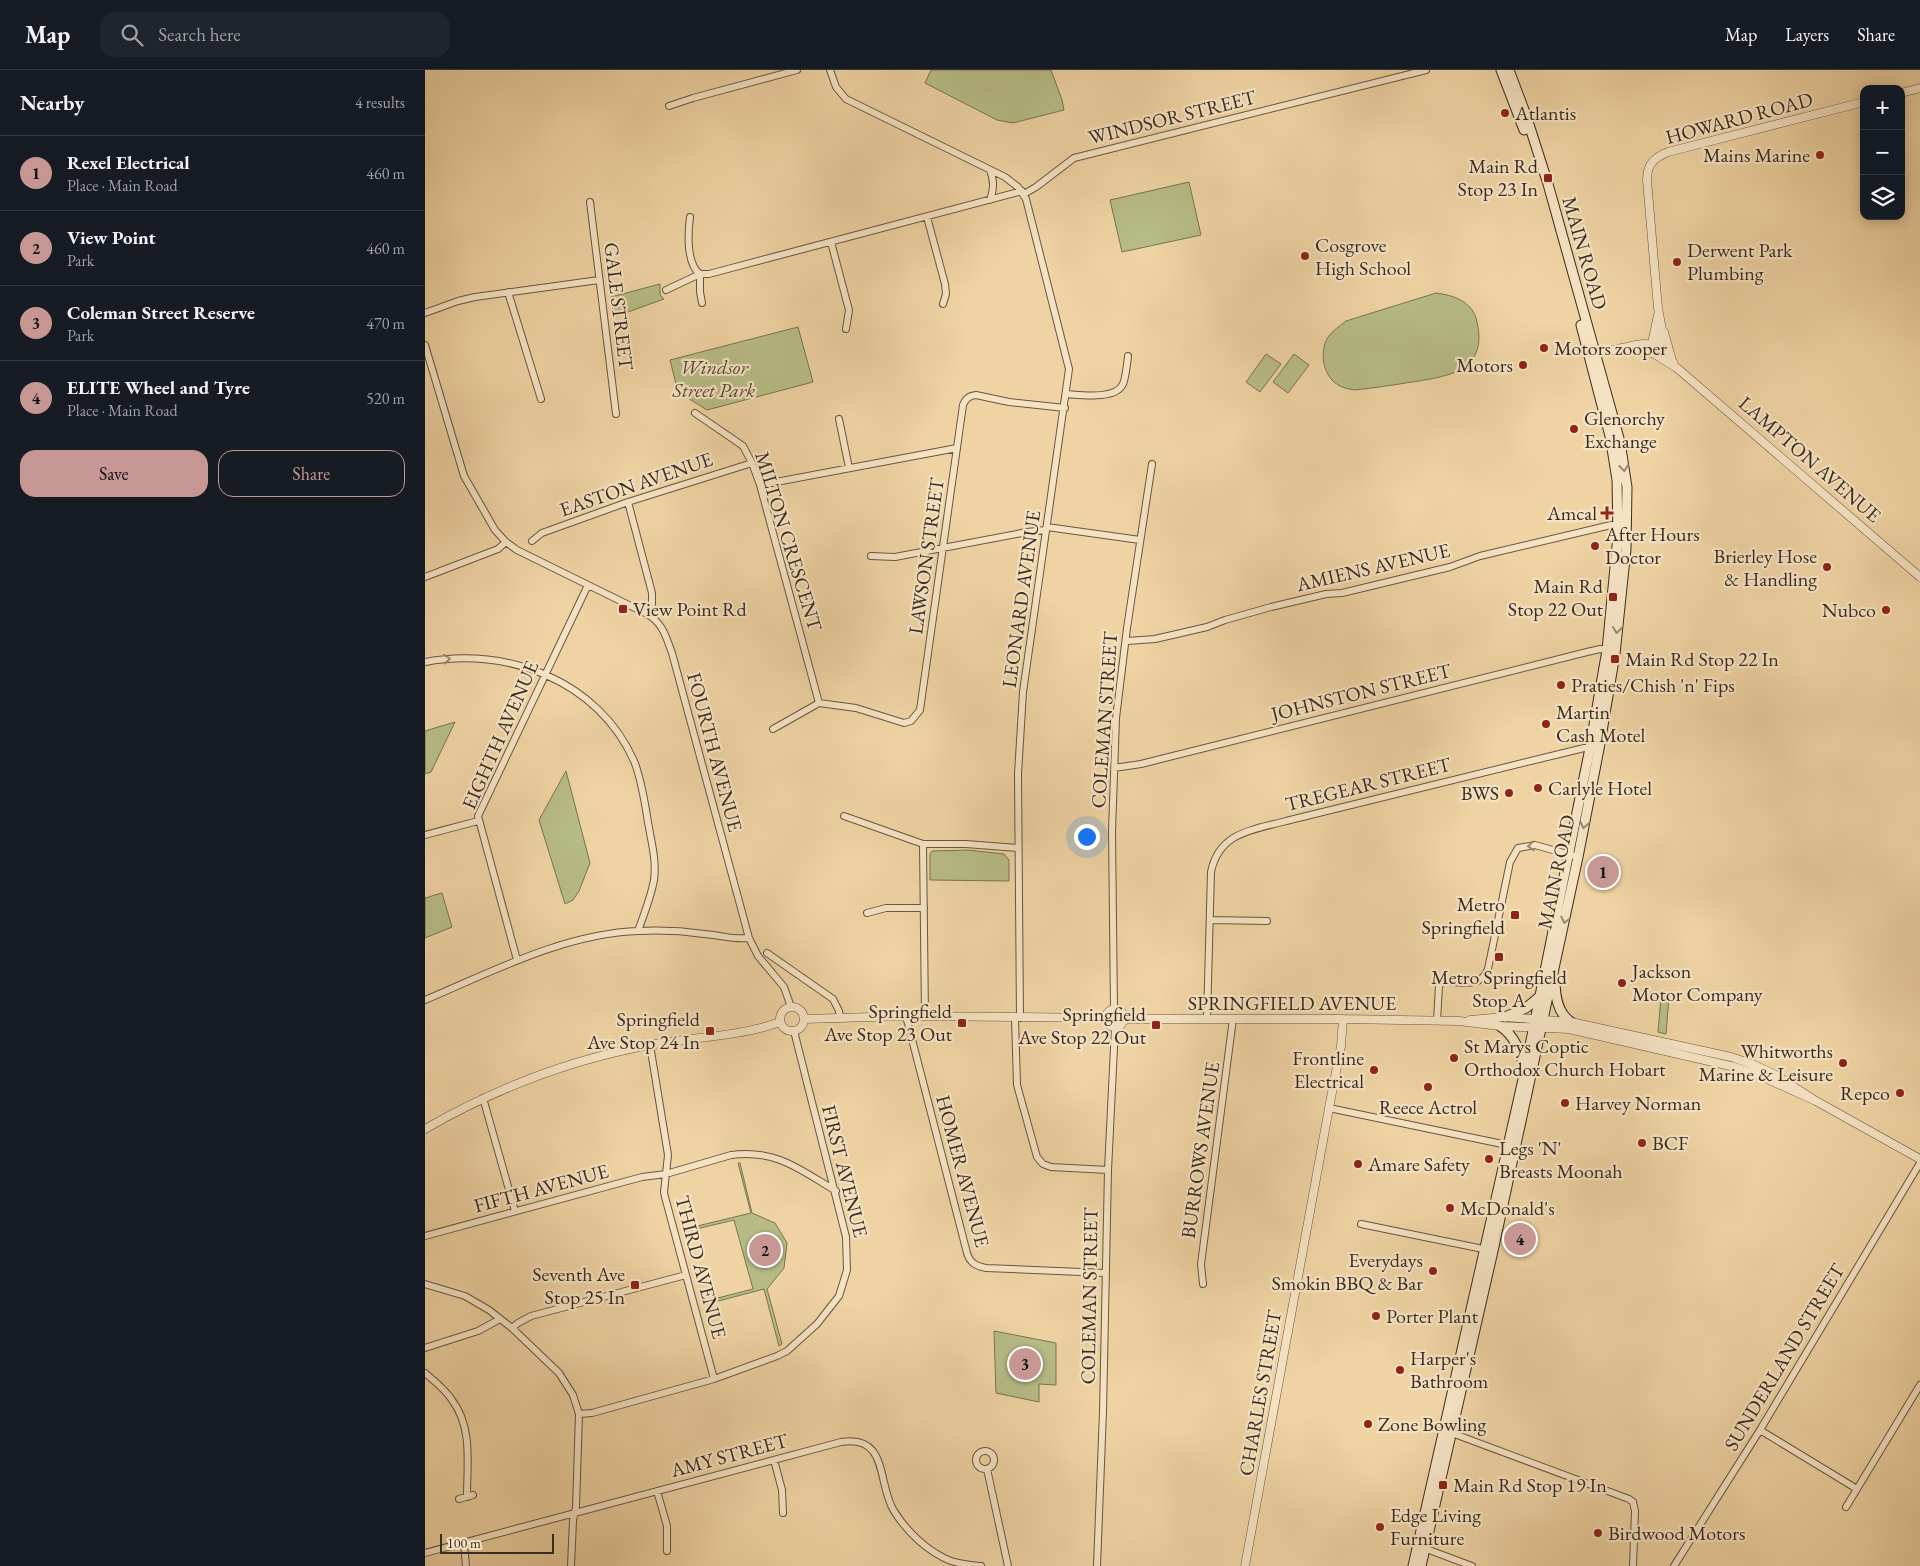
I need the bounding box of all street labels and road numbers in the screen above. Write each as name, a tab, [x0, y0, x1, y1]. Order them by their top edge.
street label: WINDSOR STREET	[1086, 83, 1259, 150]
street label: HOWARD ROAD	[1662, 86, 1816, 150]
street label: MAIN ROAD	[1556, 193, 1614, 313]
street label: GALE STREET	[598, 241, 640, 372]
street label: LAMPTON AVENUE	[1733, 390, 1887, 528]
street label: EASTON AVENUE	[556, 446, 716, 522]
street label: MILTON CRESCENT	[749, 448, 829, 634]
street label: LAWSON STREET	[902, 475, 950, 636]
street label: LEONARD AVENUE	[996, 509, 1046, 689]
street label: AMIENS AVENUE	[1293, 537, 1452, 598]
street label: COLEMAN STREET	[1085, 630, 1123, 809]
street label: EIGHTH AVENUE	[456, 657, 544, 813]
street label: JOHNSTON STREET	[1266, 657, 1454, 727]
street label: FOURTH AVENUE	[681, 670, 749, 834]
street label: TREGEAR STREET	[1282, 751, 1454, 817]
street label: MAIN ROAD	[1531, 812, 1581, 932]
street label: SPRINGFIELD AVENUE	[1188, 990, 1396, 1016]
street label: BURROWS AVENUE	[1175, 1060, 1225, 1240]
street label: HOMER AVENUE	[930, 1092, 996, 1250]
street label: FIRST AVENUE	[816, 1102, 874, 1240]
street label: FIFTH AVENUE	[471, 1158, 611, 1218]
street label: THIRD AVENUE	[669, 1192, 733, 1342]
street label: COLEMAN STREET	[1074, 1207, 1104, 1385]
street label: SUNDERLAND STREET	[1718, 1258, 1851, 1455]
street label: CHARLES STREET	[1233, 1308, 1287, 1478]
street label: AMY STREET	[667, 1427, 791, 1483]

